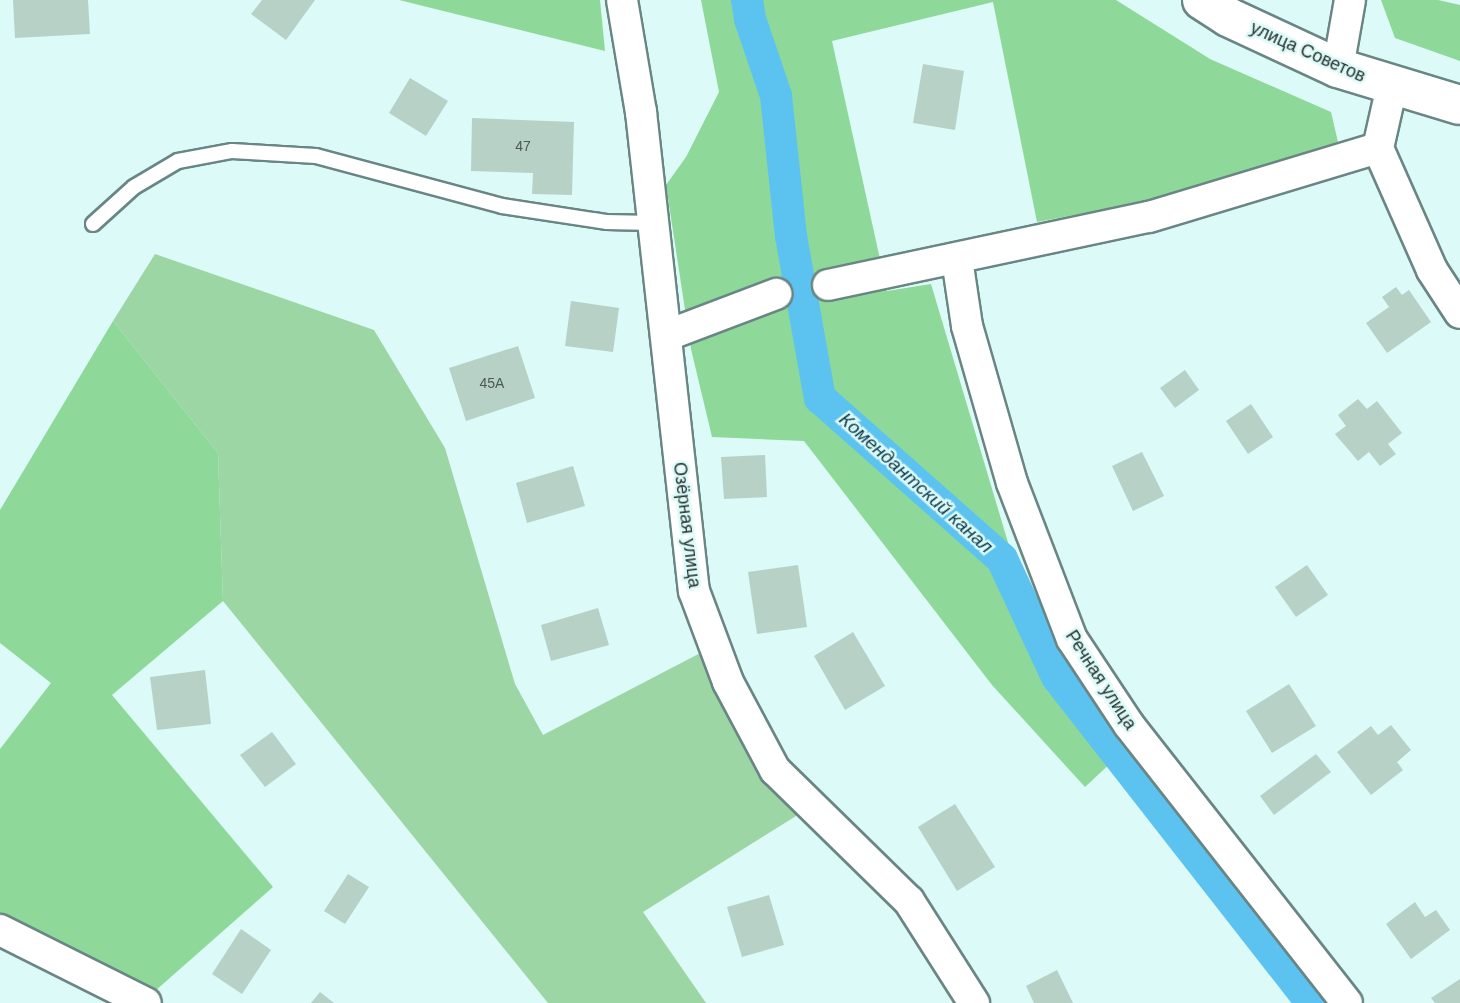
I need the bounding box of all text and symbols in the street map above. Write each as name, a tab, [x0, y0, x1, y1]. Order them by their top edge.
street label: улица Советов	[1247, 17, 1369, 87]
house number: 47	[515, 138, 531, 154]
house number: 45А	[480, 375, 504, 391]
water label: Комендантский канал	[834, 408, 998, 558]
street label: Озёрная улица	[669, 461, 705, 589]
street label: Речная улица	[1061, 626, 1141, 734]

